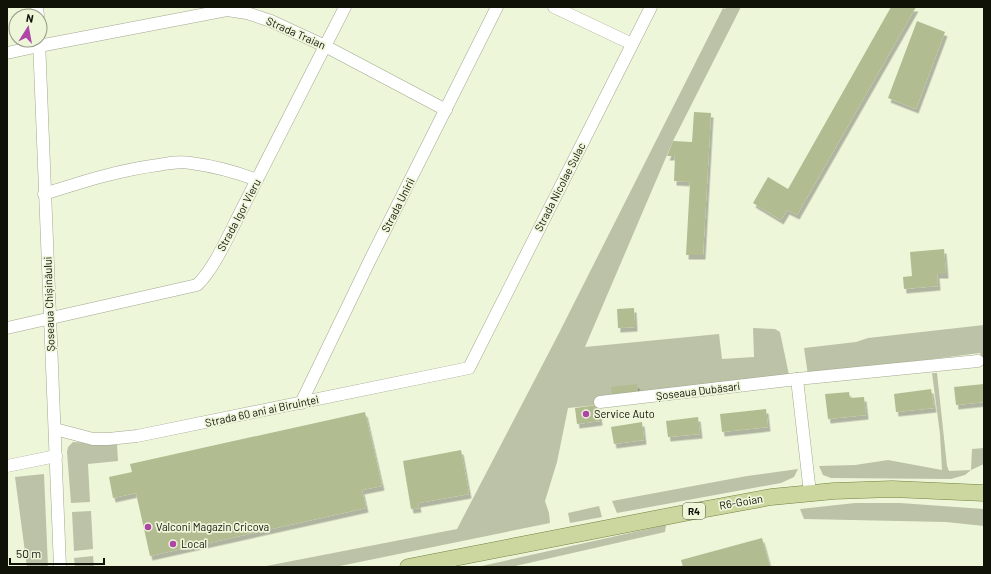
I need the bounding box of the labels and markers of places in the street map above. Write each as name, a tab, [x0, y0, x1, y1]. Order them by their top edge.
place label: Service Auto	[594, 407, 655, 420]
marker: Service Auto	[581, 409, 591, 419]
place label: Valconi Magazin Cricova	[156, 520, 269, 533]
marker: Valconi Magazin Cricova	[143, 522, 153, 532]
place label: Local	[181, 537, 207, 550]
marker: Local	[168, 539, 178, 549]

